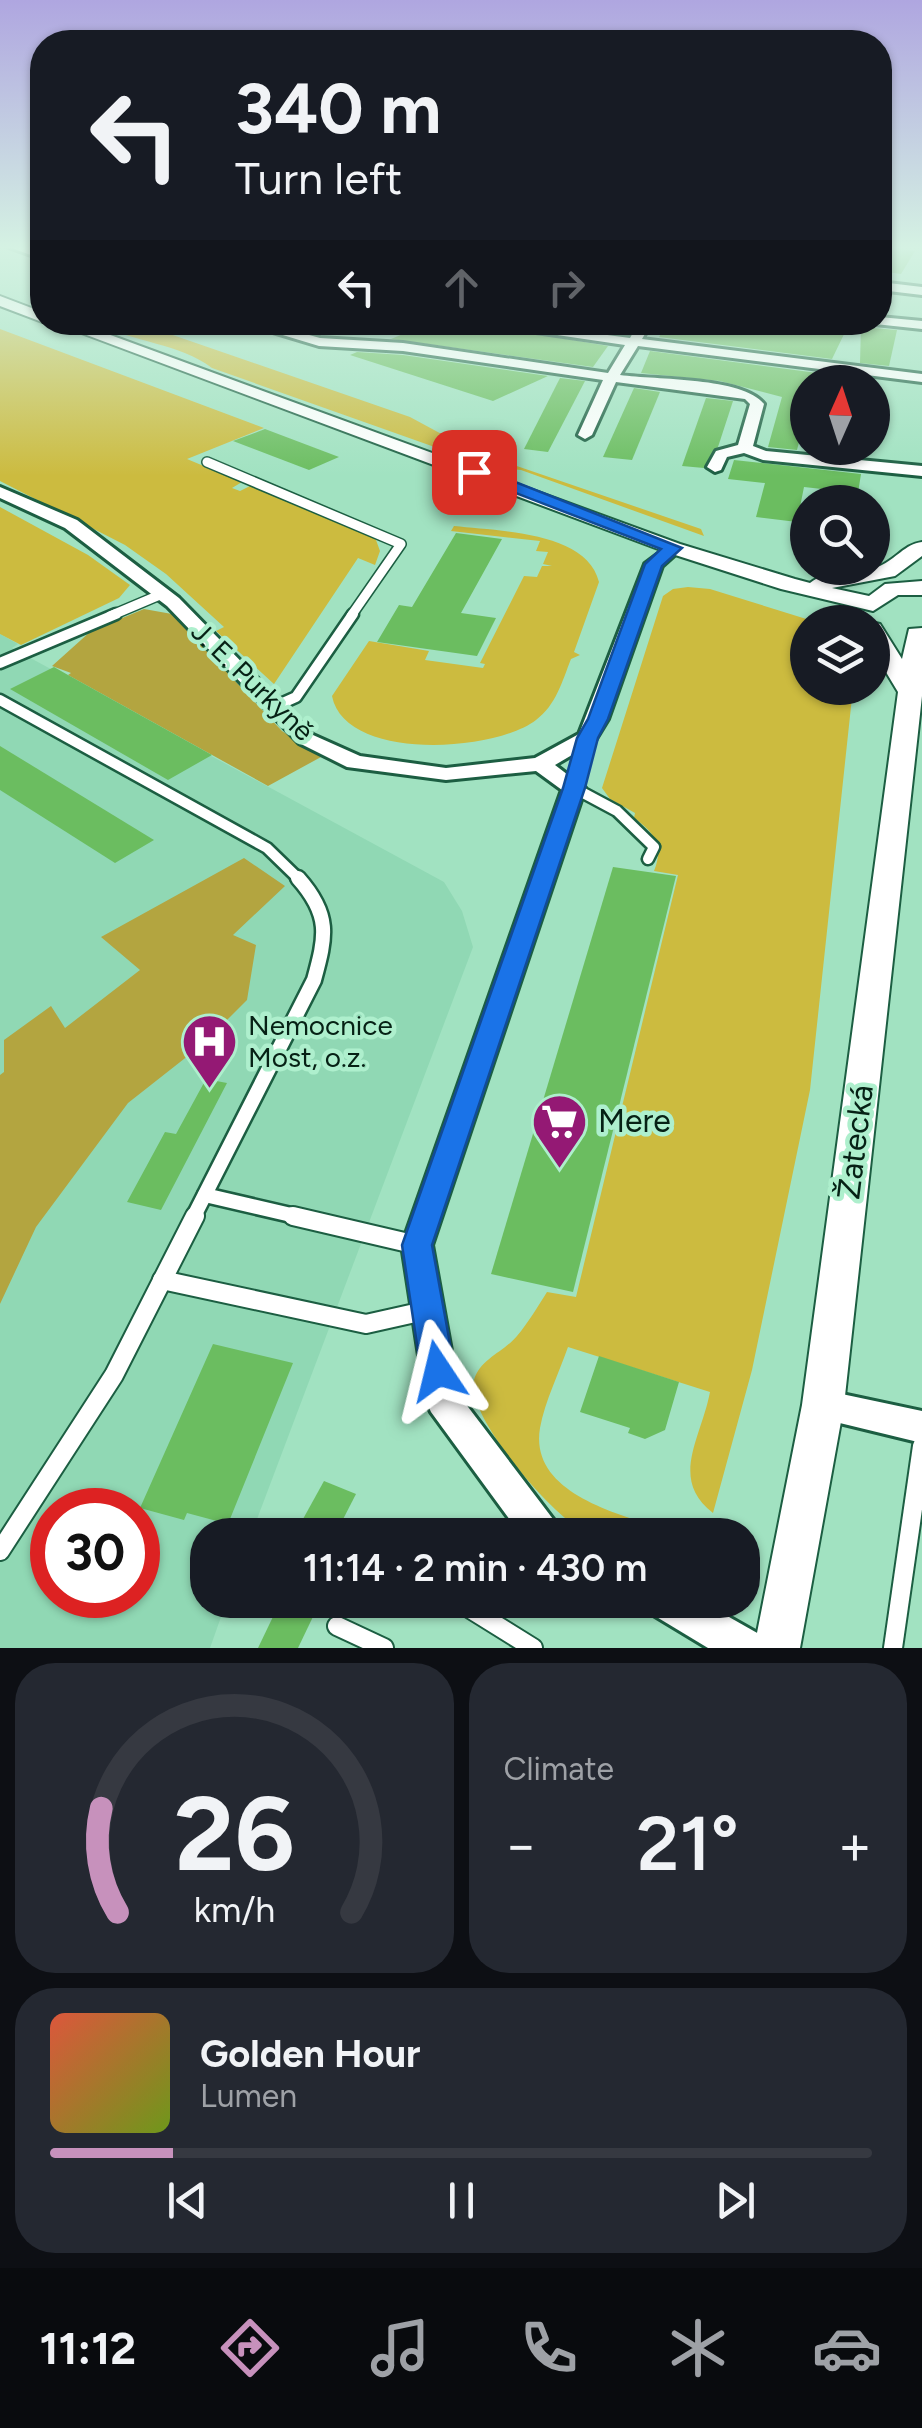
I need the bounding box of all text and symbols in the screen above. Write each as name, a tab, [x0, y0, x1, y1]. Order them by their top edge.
text: 340 m	[235, 66, 441, 151]
icon: left	[70, 70, 200, 200]
text: Turn left	[235, 151, 402, 205]
icon: left	[329, 260, 384, 315]
icon: ahead	[434, 260, 489, 315]
icon: right	[539, 260, 594, 315]
north arrow	[790, 365, 890, 465]
map controls	[790, 365, 890, 705]
pin	[432, 430, 517, 515]
icon: arrive	[447, 445, 502, 500]
button: search	[790, 485, 890, 585]
button: layers	[790, 605, 890, 705]
street label: J. E. Purkyně	[185, 614, 321, 748]
place label: Nemocnice Most, o.z.	[248, 1008, 393, 1074]
hospital icon: Nemocnice Most, o.z.	[179, 1011, 239, 1090]
street label: Žatecká	[829, 1083, 881, 1201]
supermarket icon: Mere	[529, 1091, 589, 1170]
place label: Mere	[598, 1102, 671, 1140]
position arrow	[386, 1319, 490, 1423]
speed limit sign: 30	[30, 1488, 160, 1618]
text: 11:14 · 2 min · 430 m	[303, 1545, 647, 1591]
text: Climate	[504, 1750, 614, 1788]
text: 26	[174, 1771, 295, 1896]
text: 21°	[637, 1799, 739, 1889]
text: −	[504, 1812, 538, 1878]
text: +	[838, 1812, 872, 1878]
text: km/h	[193, 1888, 275, 1931]
text: Golden Hour	[200, 2031, 421, 2077]
text: Lumen	[200, 2077, 297, 2115]
icon: previous	[160, 2173, 215, 2228]
icon: pause	[434, 2173, 489, 2228]
icon: next	[708, 2173, 763, 2228]
icon: directions	[215, 2313, 285, 2383]
icon: music	[365, 2313, 435, 2383]
icon: phone	[514, 2313, 584, 2383]
icon: climate	[663, 2313, 733, 2383]
icon: car	[812, 2313, 882, 2383]
text: 11:12	[40, 2321, 136, 2375]

